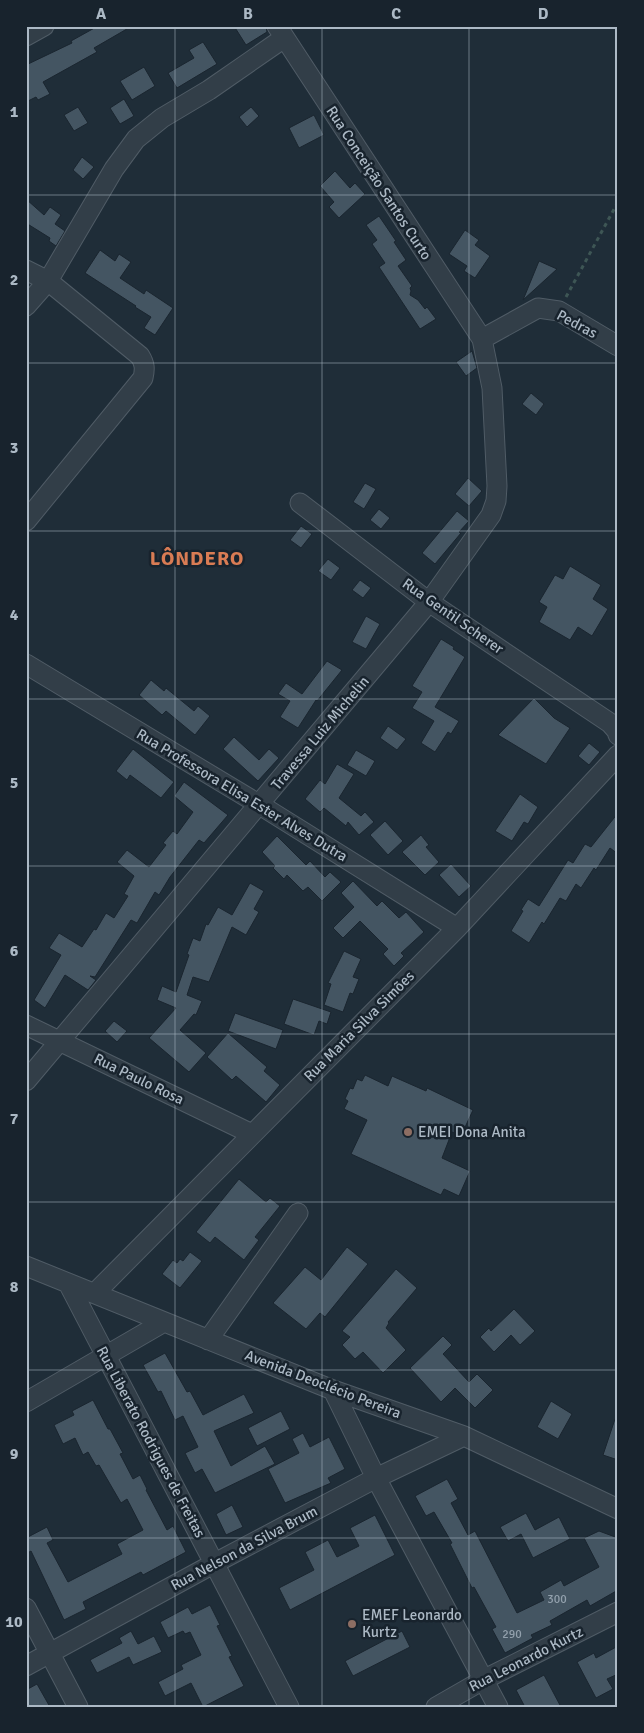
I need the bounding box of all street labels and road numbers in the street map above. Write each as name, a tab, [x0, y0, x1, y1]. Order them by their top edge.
street label: Rua Conceição Santos Curto	[322, 103, 436, 263]
street label: Pedras	[554, 306, 601, 342]
street label: Rua Gentil Scherer	[399, 574, 508, 658]
street label: Travessa Luiz Michelin	[267, 673, 373, 793]
street label: Rua Professora Elisa Ester Alves Dutra	[133, 725, 351, 865]
street label: Rua Maria Silva Simões	[300, 967, 418, 1085]
street label: Rua Paulo Rosa	[91, 1049, 187, 1109]
street label: Rua Liberato Rodrigues de Freitas	[93, 1343, 209, 1541]
street label: Avenida Deoclécio Pereira	[242, 1346, 404, 1422]
street label: Rua Nelson da Silva Brum	[168, 1502, 320, 1594]
street label: Rua Leonardo Kurtz	[466, 1622, 586, 1696]

